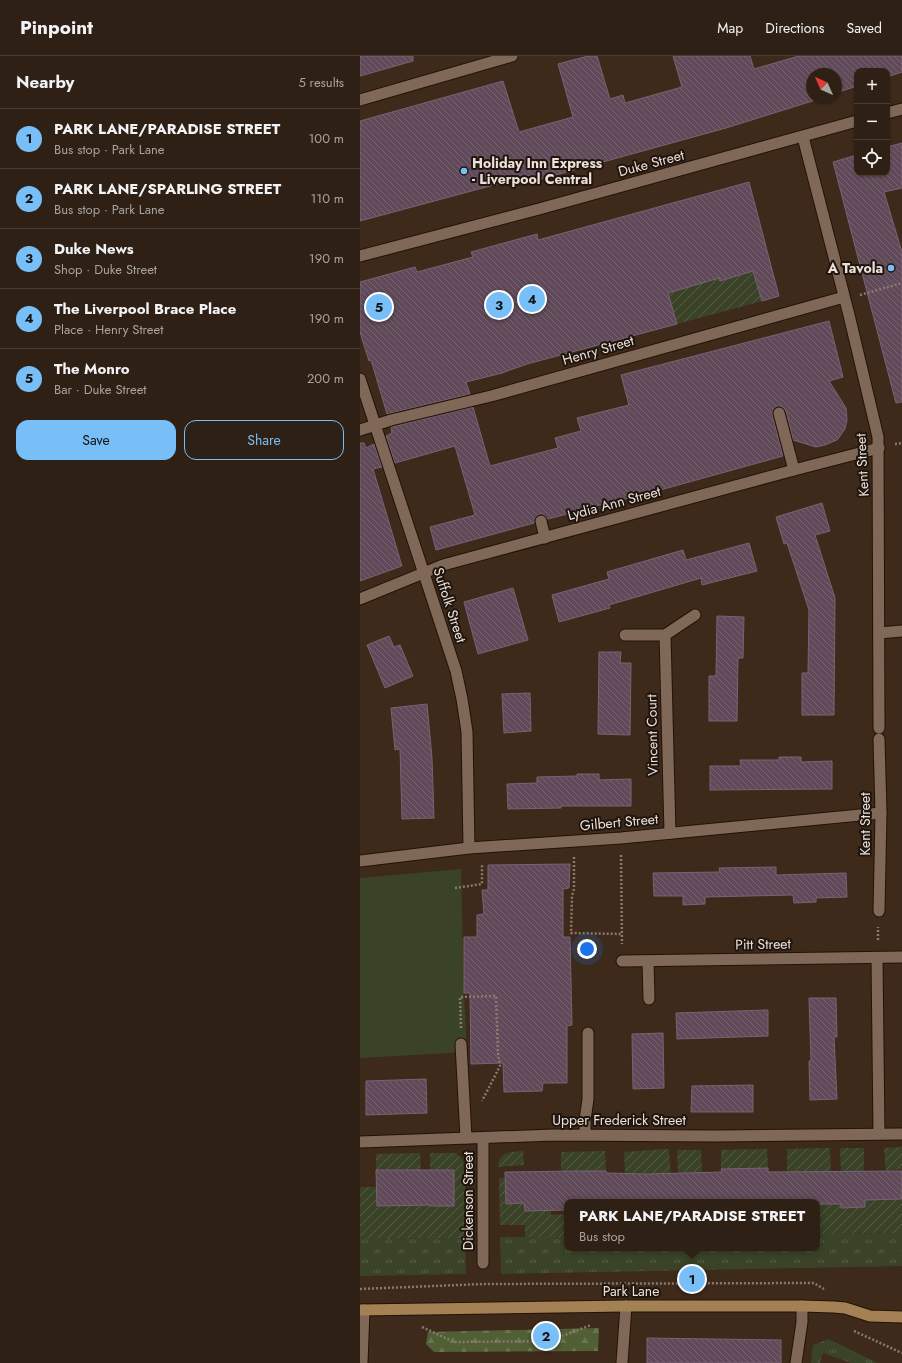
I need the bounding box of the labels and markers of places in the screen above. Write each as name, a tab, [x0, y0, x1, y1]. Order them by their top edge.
place label: Holiday Inn Express - Liverpool Central	[472, 153, 603, 189]
marker: Holiday Inn Express - Liverpool Central	[459, 166, 469, 176]
place label: A Tavola	[827, 258, 883, 278]
marker: A Tavola	[886, 263, 896, 273]
pin: 4	[519, 284, 545, 314]
pin: 3	[486, 290, 512, 320]
pin: 5	[366, 292, 392, 322]
pin: 1	[679, 1264, 705, 1294]
pin: 2	[533, 1321, 559, 1351]

